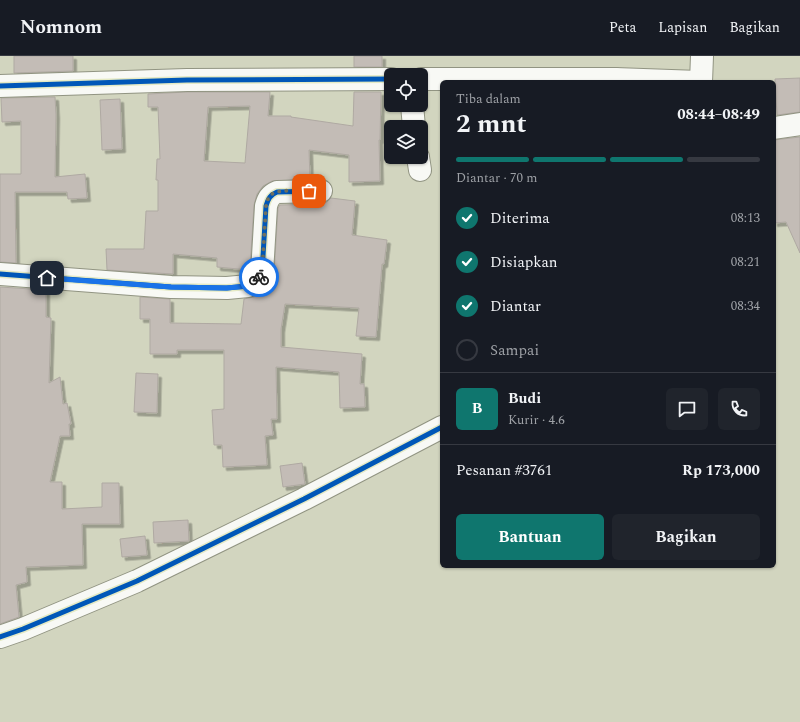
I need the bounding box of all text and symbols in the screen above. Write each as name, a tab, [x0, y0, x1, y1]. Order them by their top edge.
text: Nomnom	[20, 13, 102, 42]
text: Peta	[609, 17, 636, 38]
text: Lapisan	[658, 17, 707, 38]
text: Bagikan	[729, 17, 780, 38]
map controls	[384, 68, 428, 164]
button: locate	[384, 68, 428, 112]
text: Tiba dalam	[456, 89, 521, 109]
text: 08:44–08:49	[677, 103, 760, 126]
text: 2 mnt	[456, 104, 527, 144]
button: layers	[384, 120, 428, 164]
text: Diantar · 70 m	[456, 168, 537, 188]
pin	[292, 174, 326, 208]
icon: bag	[298, 180, 320, 202]
icon: check	[456, 207, 478, 229]
text: Diterima	[490, 207, 550, 230]
text: 08:13	[731, 208, 760, 228]
icon: check	[456, 251, 478, 273]
text: Disiapkan	[490, 251, 558, 274]
text: 08:21	[731, 252, 760, 272]
courier	[239, 257, 279, 297]
pin	[30, 261, 64, 295]
icon: bike	[248, 266, 270, 288]
icon: home	[36, 267, 58, 289]
icon: check	[456, 295, 478, 317]
text: Diantar	[490, 295, 541, 318]
text: 08:34	[731, 296, 760, 316]
text: Sampai	[490, 339, 539, 362]
text: Budi	[508, 387, 541, 410]
button: chat	[666, 388, 708, 430]
button: phone	[718, 388, 760, 430]
text: B	[472, 397, 482, 420]
text: Kurir · 4.6	[508, 410, 565, 430]
text: Pesanan #3761	[456, 459, 552, 482]
text: Rp 173,000	[682, 459, 760, 482]
button: Bantuan	[456, 514, 604, 560]
button: Bagikan	[612, 514, 760, 560]

